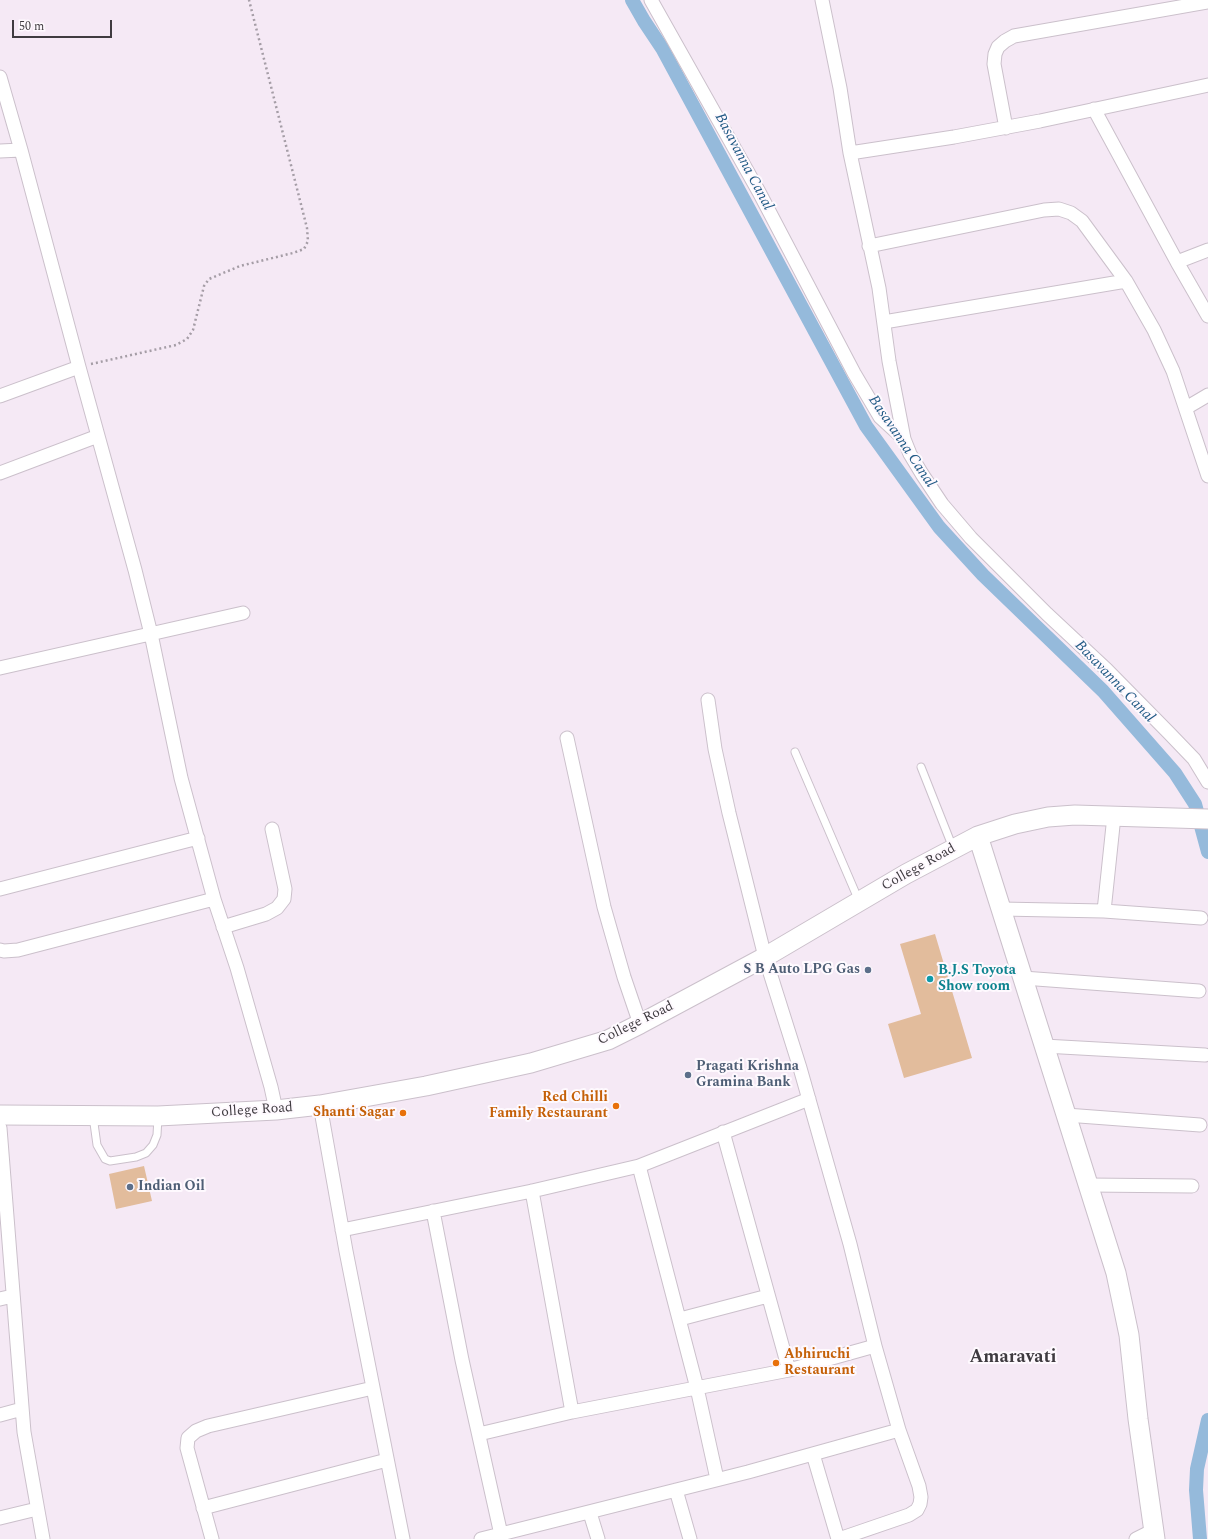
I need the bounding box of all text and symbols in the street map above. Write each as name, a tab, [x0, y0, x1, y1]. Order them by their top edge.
scale bar	[14, 12, 114, 38]
text: 50 m	[19, 17, 44, 36]
water label: Basavanna Canal	[710, 110, 776, 214]
water label: Basavanna Canal	[863, 392, 939, 492]
water label: Basavanna Canal	[1070, 637, 1158, 727]
street label: College Road	[879, 841, 959, 895]
place label: S B Auto LPG Gas	[743, 962, 860, 978]
place label: B.J.S Toyota Show room	[938, 963, 1016, 996]
marker: S B Auto LPG Gas	[863, 965, 873, 975]
marker: B.J.S Toyota Show room	[925, 974, 935, 984]
street label: College Road	[595, 998, 677, 1050]
place label: Pragati Krishna Gramina Bank	[696, 1059, 799, 1092]
marker: Pragati Krishna Gramina Bank	[683, 1070, 693, 1080]
place label: Red Chilli Family Restaurant	[489, 1090, 608, 1122]
street label: College Road	[210, 1100, 294, 1122]
marker: Red Chilli Family Restaurant	[611, 1101, 621, 1111]
place label: Shanti Sagar	[313, 1105, 395, 1121]
marker: Shanti Sagar	[398, 1108, 408, 1118]
place label: Indian Oil	[138, 1179, 205, 1195]
marker: Indian Oil	[125, 1182, 135, 1192]
place label: Abhiruchi Restaurant	[784, 1347, 855, 1380]
district label: Amaravati	[969, 1347, 1057, 1369]
marker: Abhiruchi Restaurant	[771, 1358, 781, 1368]

